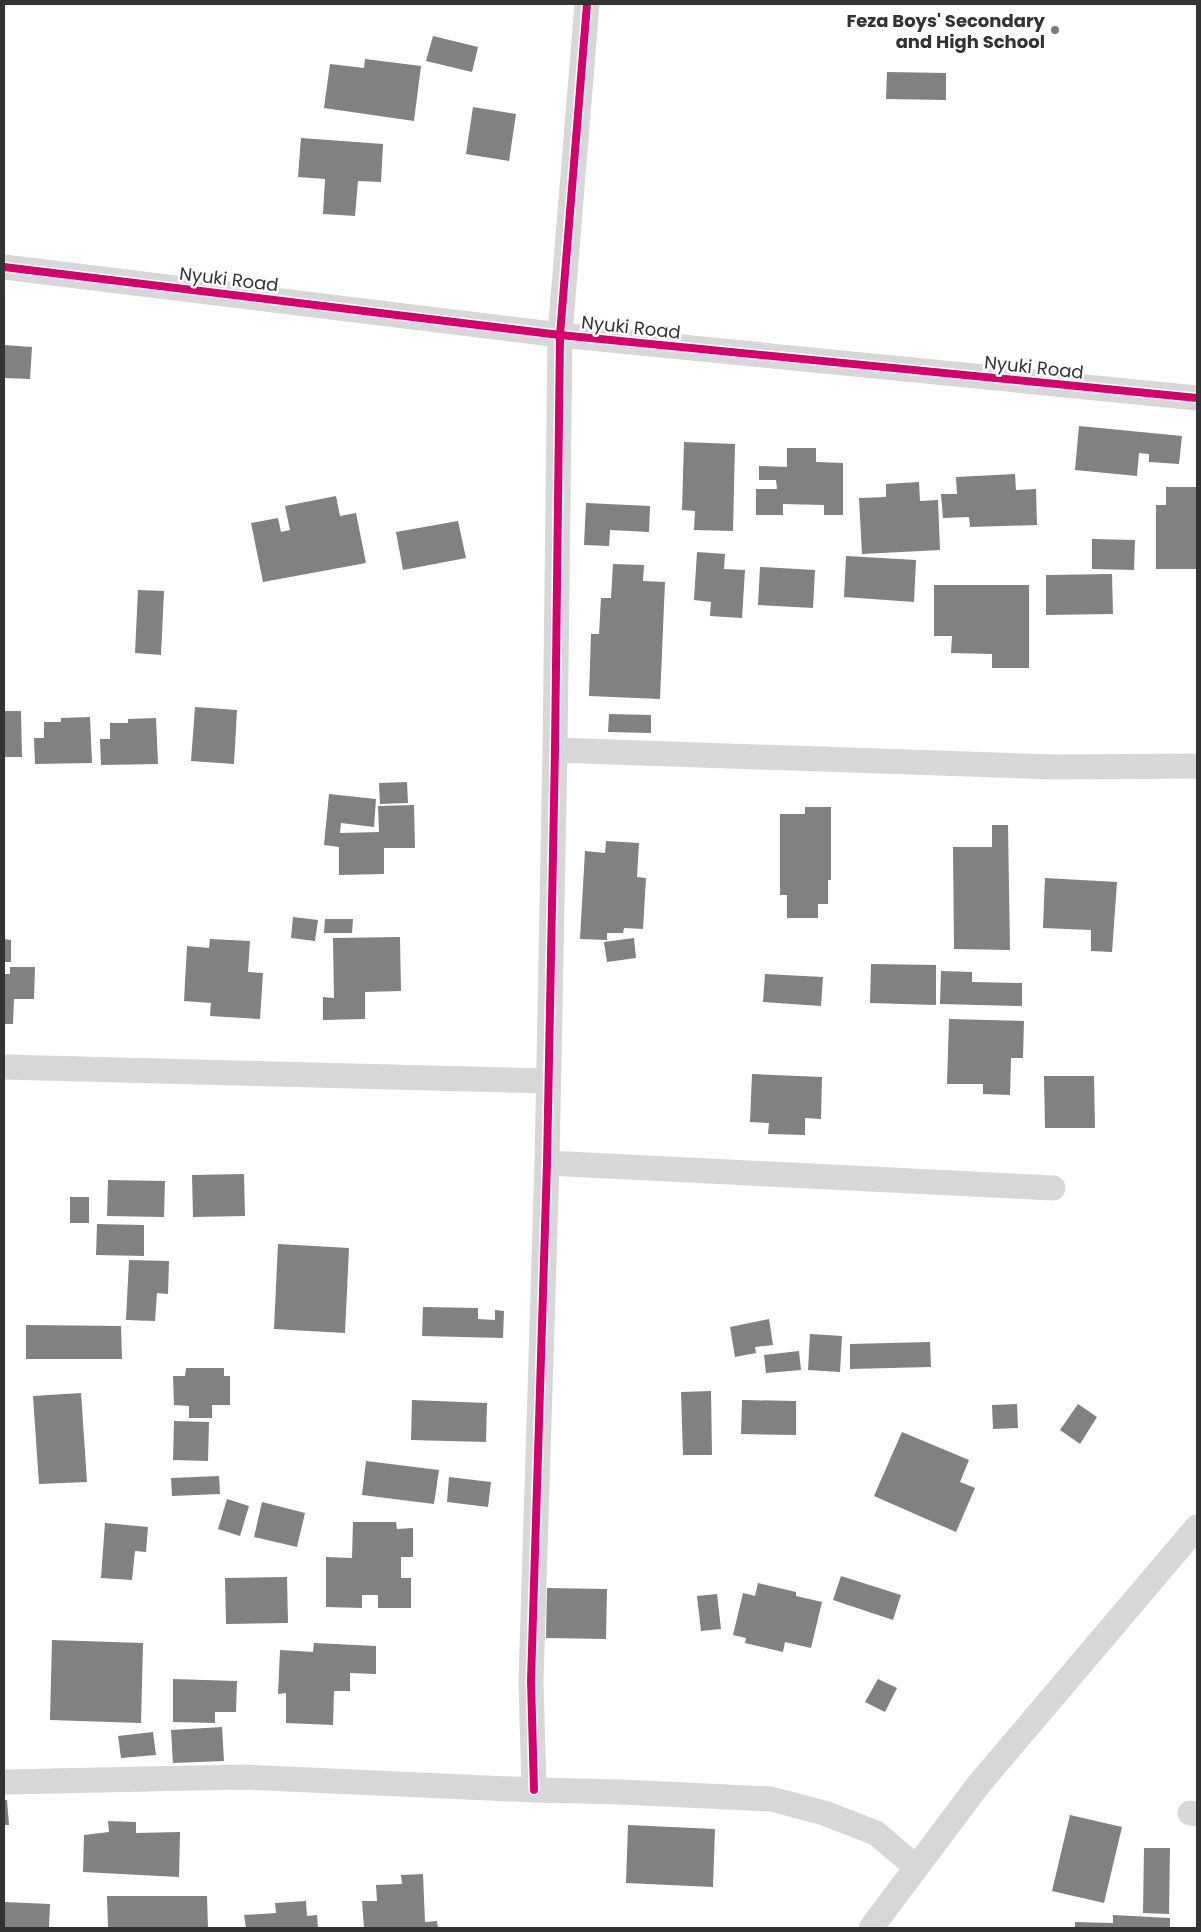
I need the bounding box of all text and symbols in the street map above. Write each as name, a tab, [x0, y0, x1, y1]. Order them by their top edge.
place label: Feza Boys' Secondary and High School	[846, 8, 1046, 54]
marker: Feza Boys' Secondary and High School	[1049, 24, 1061, 36]
street label: Nyuki Road	[178, 261, 280, 297]
street label: Nyuki Road	[580, 309, 682, 345]
street label: Nyuki Road	[983, 349, 1085, 385]

